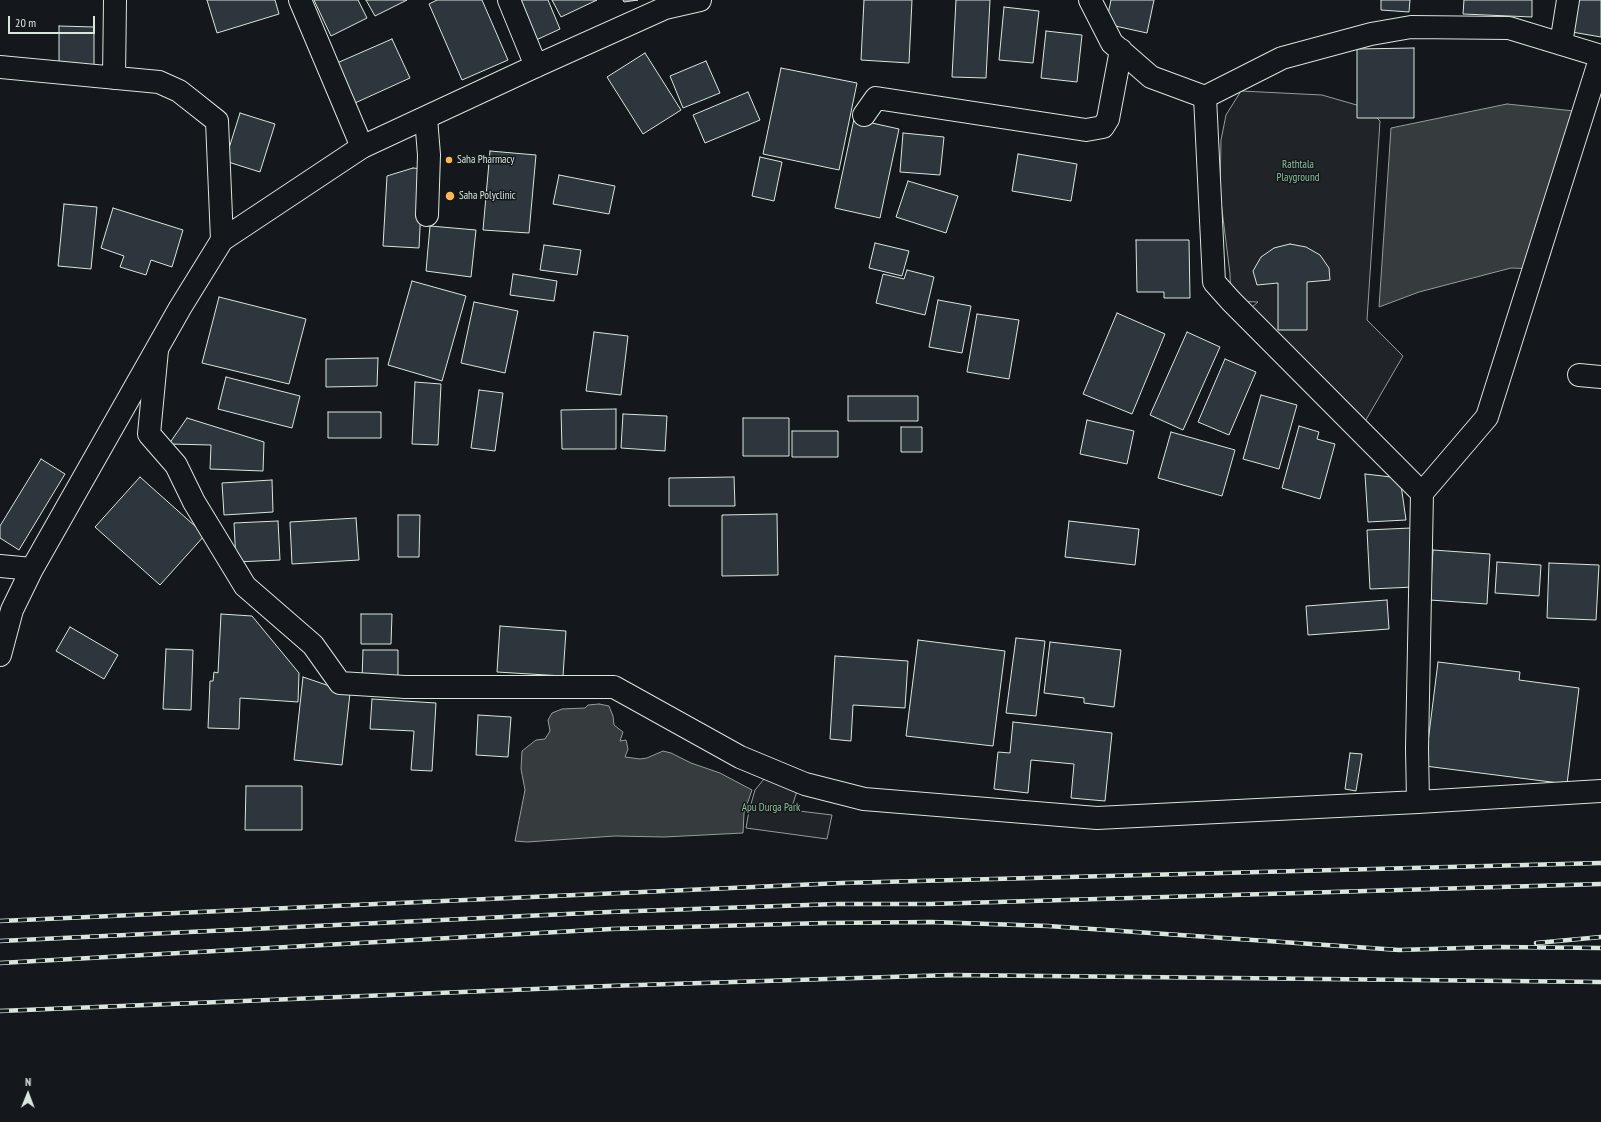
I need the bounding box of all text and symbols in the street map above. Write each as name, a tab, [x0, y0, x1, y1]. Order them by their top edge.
scale bar	[10, 8, 97, 34]
text: 20 m	[15, 15, 36, 30]
place label: Saha Pharmacy	[457, 153, 514, 167]
marker: Saha Pharmacy	[444, 155, 454, 165]
park label: Rathtala Playground	[1277, 158, 1319, 184]
place label: Saha Polyclinic	[459, 189, 516, 203]
marker: Saha Polyclinic	[444, 190, 456, 202]
park label: Apu Durga Park	[742, 801, 800, 815]
north arrow	[8, 1074, 48, 1114]
text: N	[25, 1075, 31, 1089]

